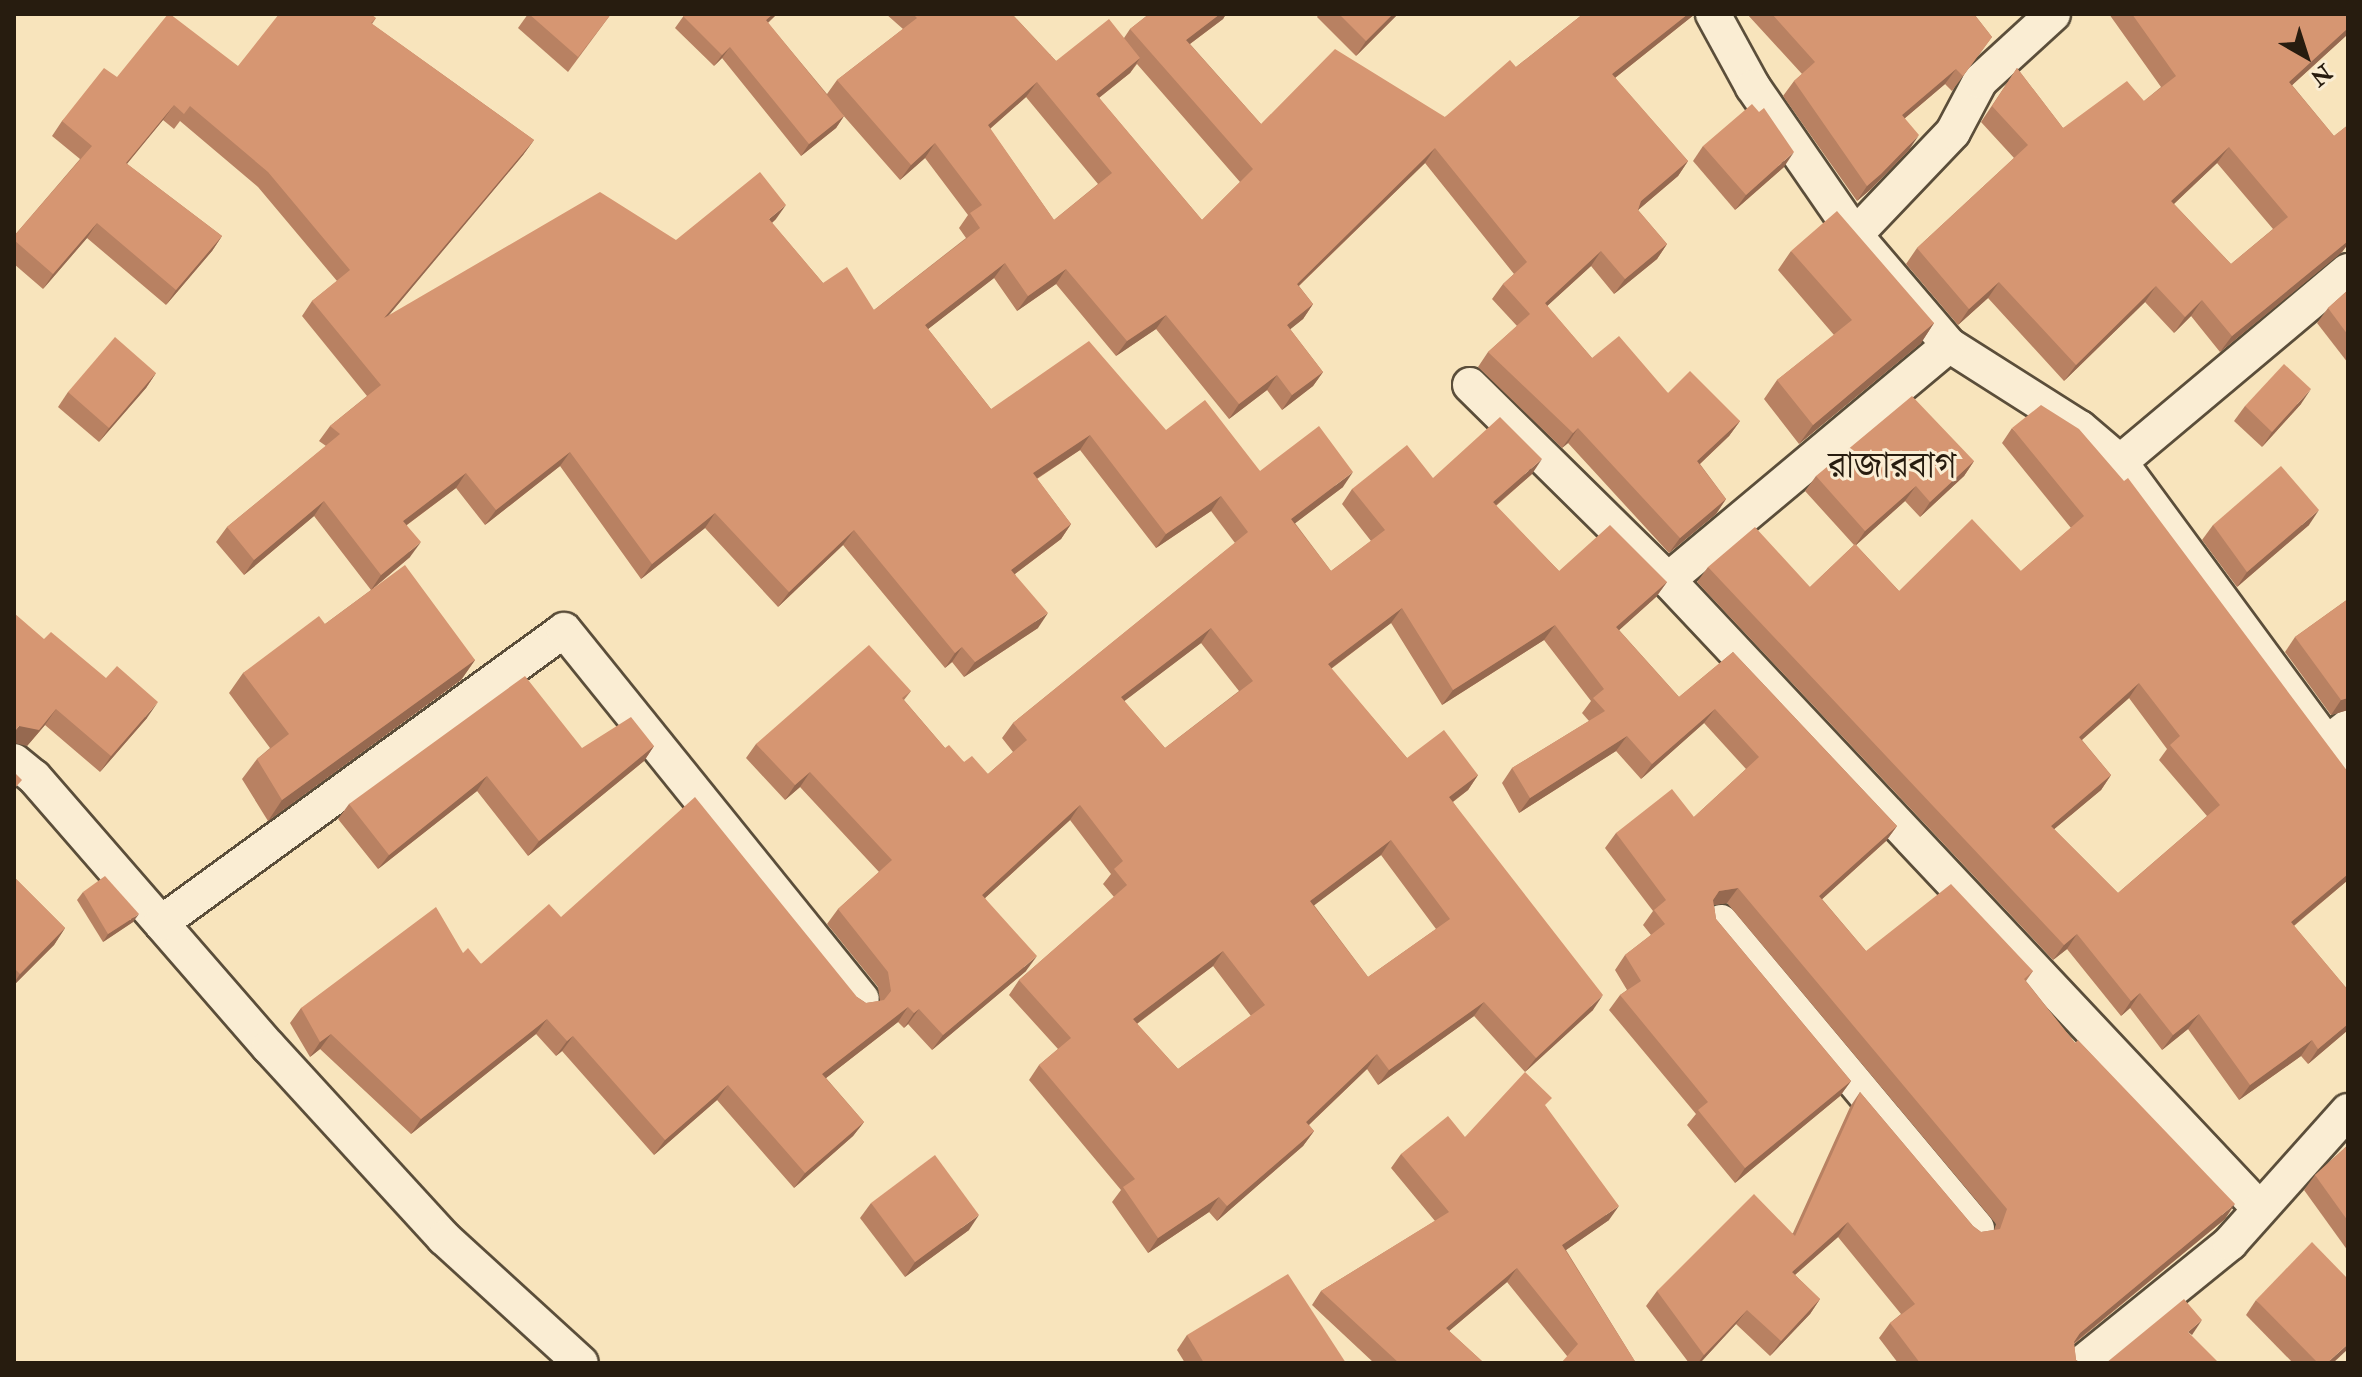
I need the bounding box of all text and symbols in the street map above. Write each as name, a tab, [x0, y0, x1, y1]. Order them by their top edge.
north arrow	[2266, 16, 2346, 96]
text: N	[2305, 58, 2338, 92]
district label: রাজারবাগ	[1828, 444, 1956, 488]

